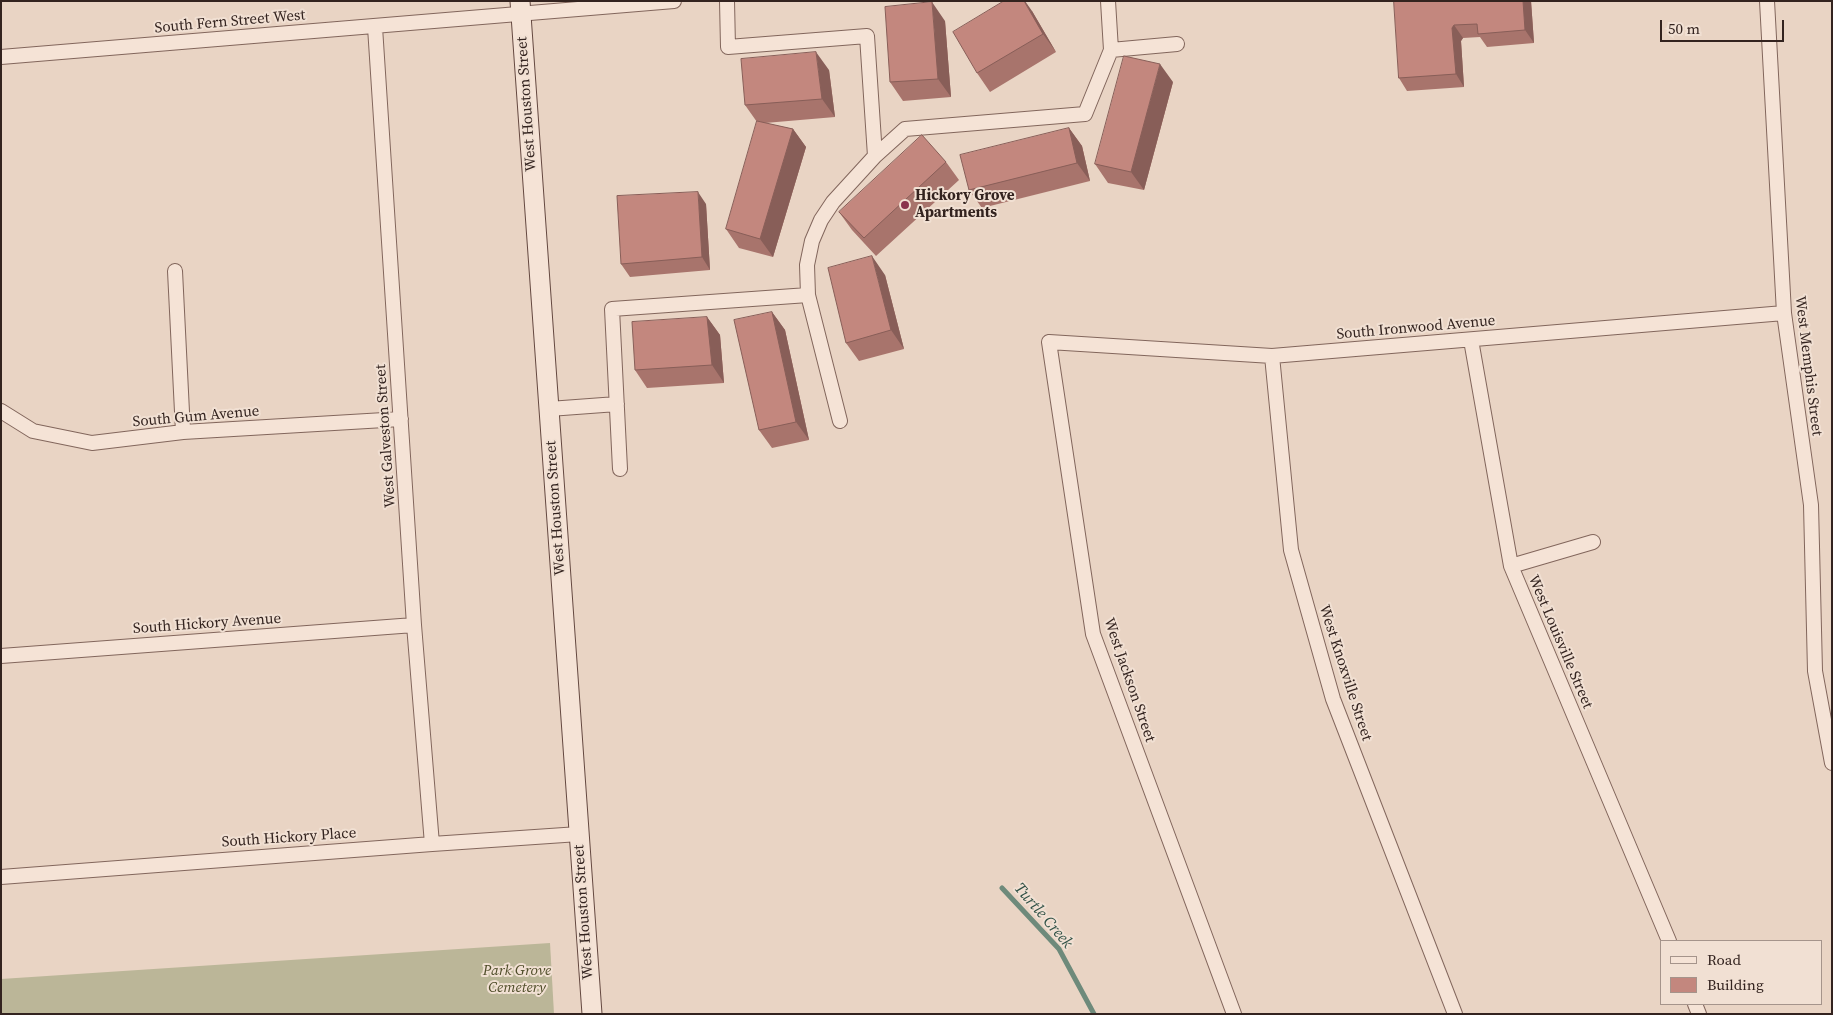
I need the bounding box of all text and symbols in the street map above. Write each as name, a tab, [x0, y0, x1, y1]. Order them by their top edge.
street label: South Fern Street West	[154, 6, 306, 38]
scale bar	[1663, 10, 1787, 42]
text: 50 m	[1668, 18, 1700, 39]
street label: West Houston Street	[513, 36, 541, 172]
place label: Hickory Grove Apartments	[915, 187, 1015, 222]
marker: Hickory Grove Apartments	[899, 199, 911, 211]
street label: West Memphis Street	[1790, 295, 1826, 437]
street label: South Ironwood Avenue	[1336, 312, 1496, 344]
street label: West Galveston Street	[372, 364, 400, 508]
street label: South Gum Avenue	[132, 402, 260, 432]
street label: West Houston Street	[542, 440, 570, 576]
street label: West Louisville Street	[1524, 572, 1596, 712]
street label: West Knoxville Street	[1315, 603, 1375, 743]
street label: South Hickory Avenue	[132, 610, 282, 638]
street label: West Jackson Street	[1099, 616, 1159, 744]
street label: South Hickory Place	[221, 824, 357, 852]
street label: West Houston Street	[570, 844, 598, 980]
water label: Turtle Creek	[1009, 879, 1077, 953]
legend	[1660, 940, 1823, 1005]
text: Road	[1707, 949, 1741, 970]
park label: Park Grove Cemetery	[483, 962, 551, 997]
text: Building	[1707, 974, 1764, 995]

